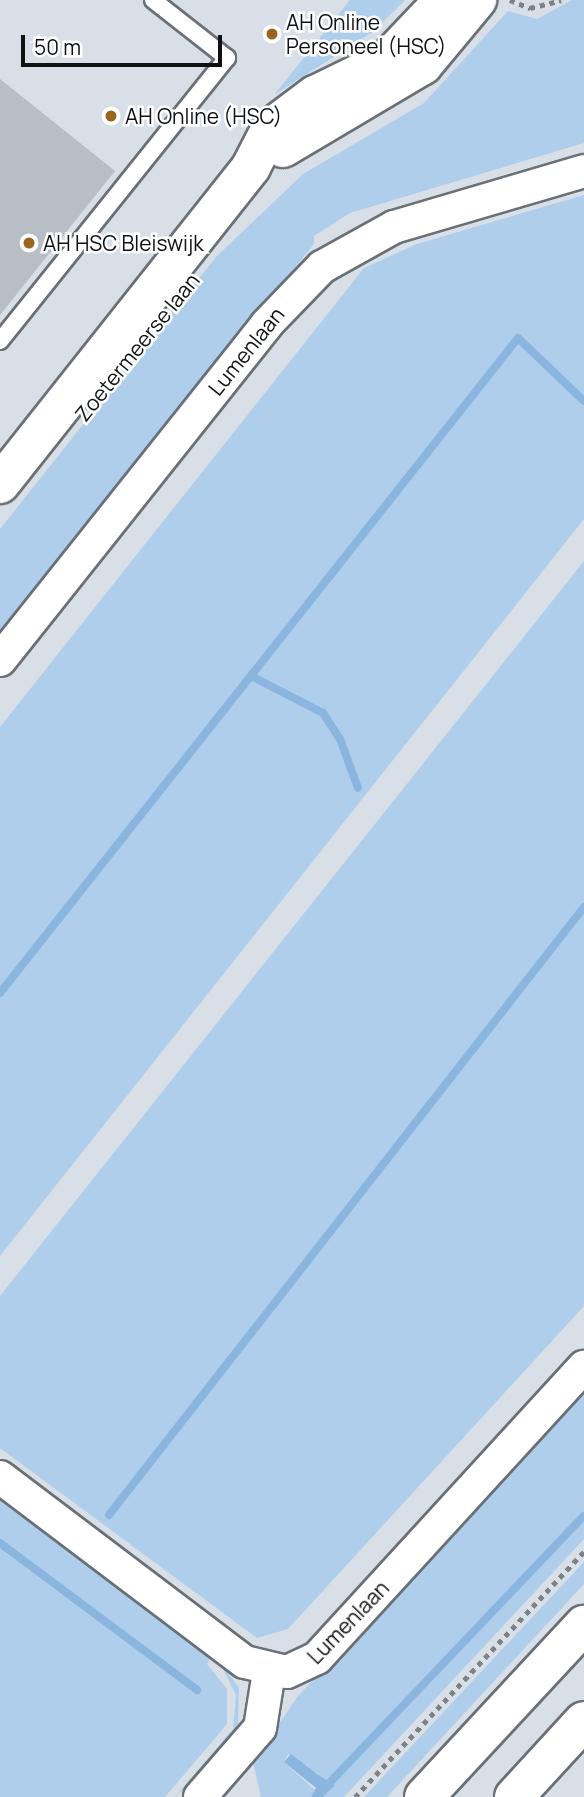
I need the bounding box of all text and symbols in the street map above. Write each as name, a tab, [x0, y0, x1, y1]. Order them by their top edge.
place label: AH Online Personeel (HSC)	[286, 9, 447, 59]
scale bar	[24, 21, 226, 65]
marker: AH Online Personeel (HSC)	[264, 26, 280, 42]
text: 50 m	[34, 33, 81, 61]
place label: AH Online (HSC)	[125, 103, 282, 129]
marker: AH Online (HSC)	[103, 108, 119, 124]
place label: AH HSC Bleiswijk	[43, 230, 204, 256]
marker: AH HSC Bleiswijk	[21, 235, 37, 251]
street label: Zoetermeerse laan	[70, 268, 204, 426]
street label: Lumenlaan	[203, 302, 289, 400]
street label: Lumenlaan	[302, 1575, 394, 1669]

